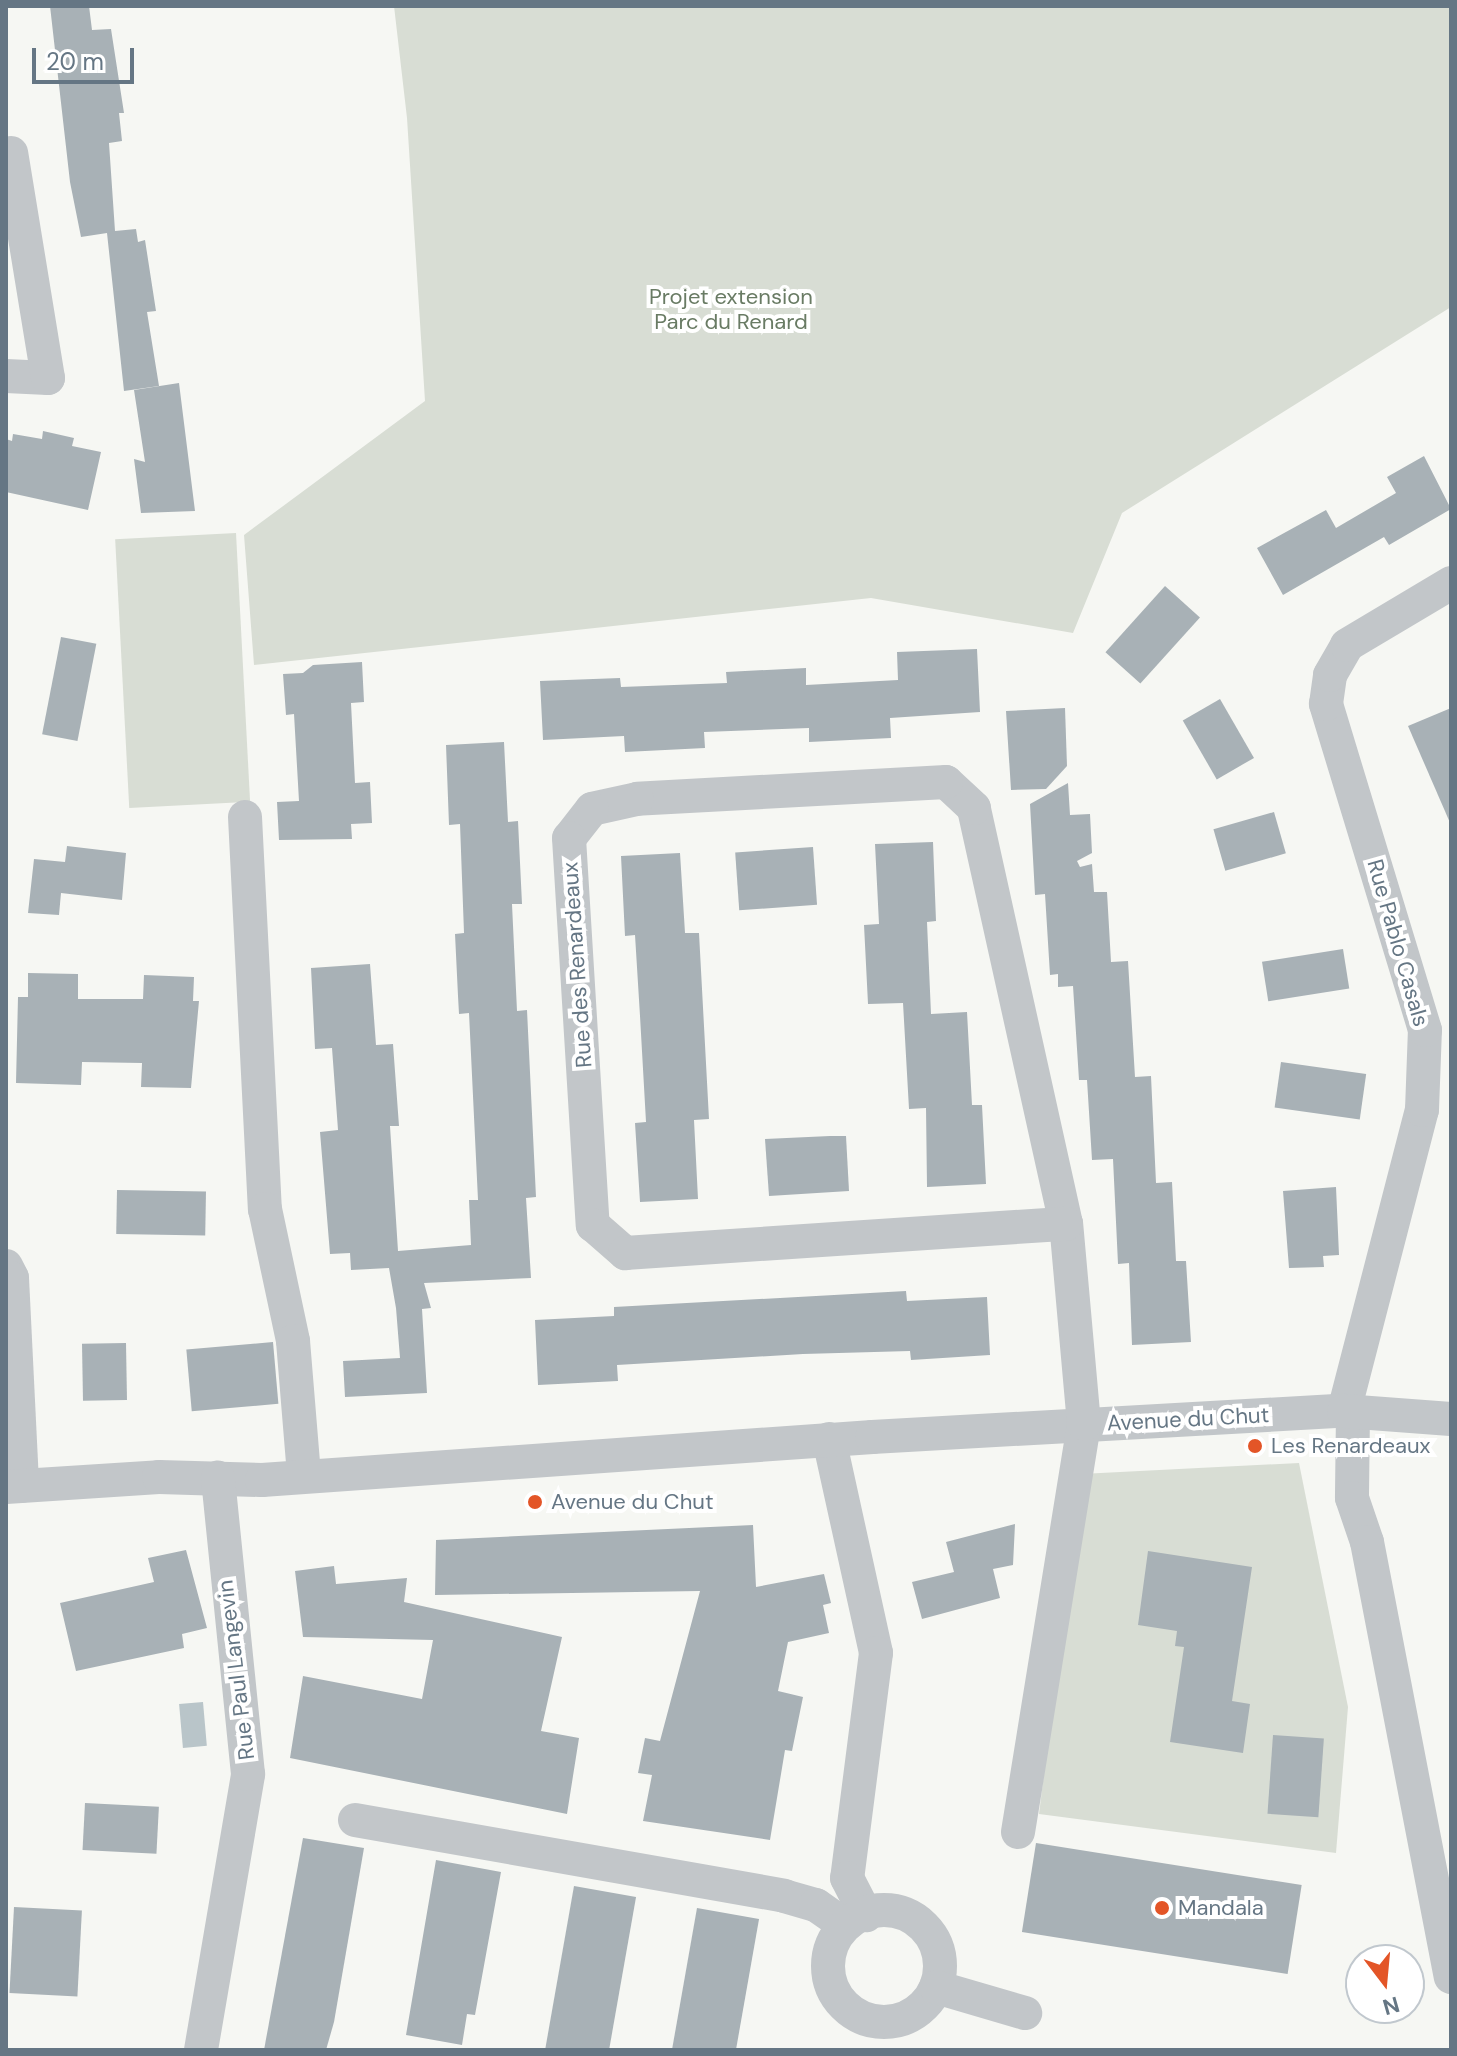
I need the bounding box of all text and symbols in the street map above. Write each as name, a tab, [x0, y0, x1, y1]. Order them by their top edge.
scale bar	[36, 32, 138, 82]
text: 20 m	[46, 46, 104, 77]
park label: Projet extension Parc du Renard	[649, 283, 813, 334]
street label: Rue Pablo Casals	[1362, 856, 1434, 1030]
street label: Rue des Renardeaux	[557, 861, 597, 1069]
street label: Avenue du Chut	[1106, 1402, 1270, 1436]
place label: Les Renardeaux	[1271, 1433, 1431, 1459]
marker: Les Renardeaux	[1246, 1437, 1264, 1455]
place label: Avenue du Chut	[551, 1489, 714, 1515]
marker: Avenue du Chut	[526, 1493, 544, 1511]
street label: Rue Paul Langevin	[212, 1578, 260, 1762]
place label: Mandala	[1178, 1895, 1264, 1921]
marker: Mandala	[1153, 1899, 1171, 1917]
north arrow	[1345, 1944, 1425, 2024]
text: N	[1380, 1989, 1403, 2022]

